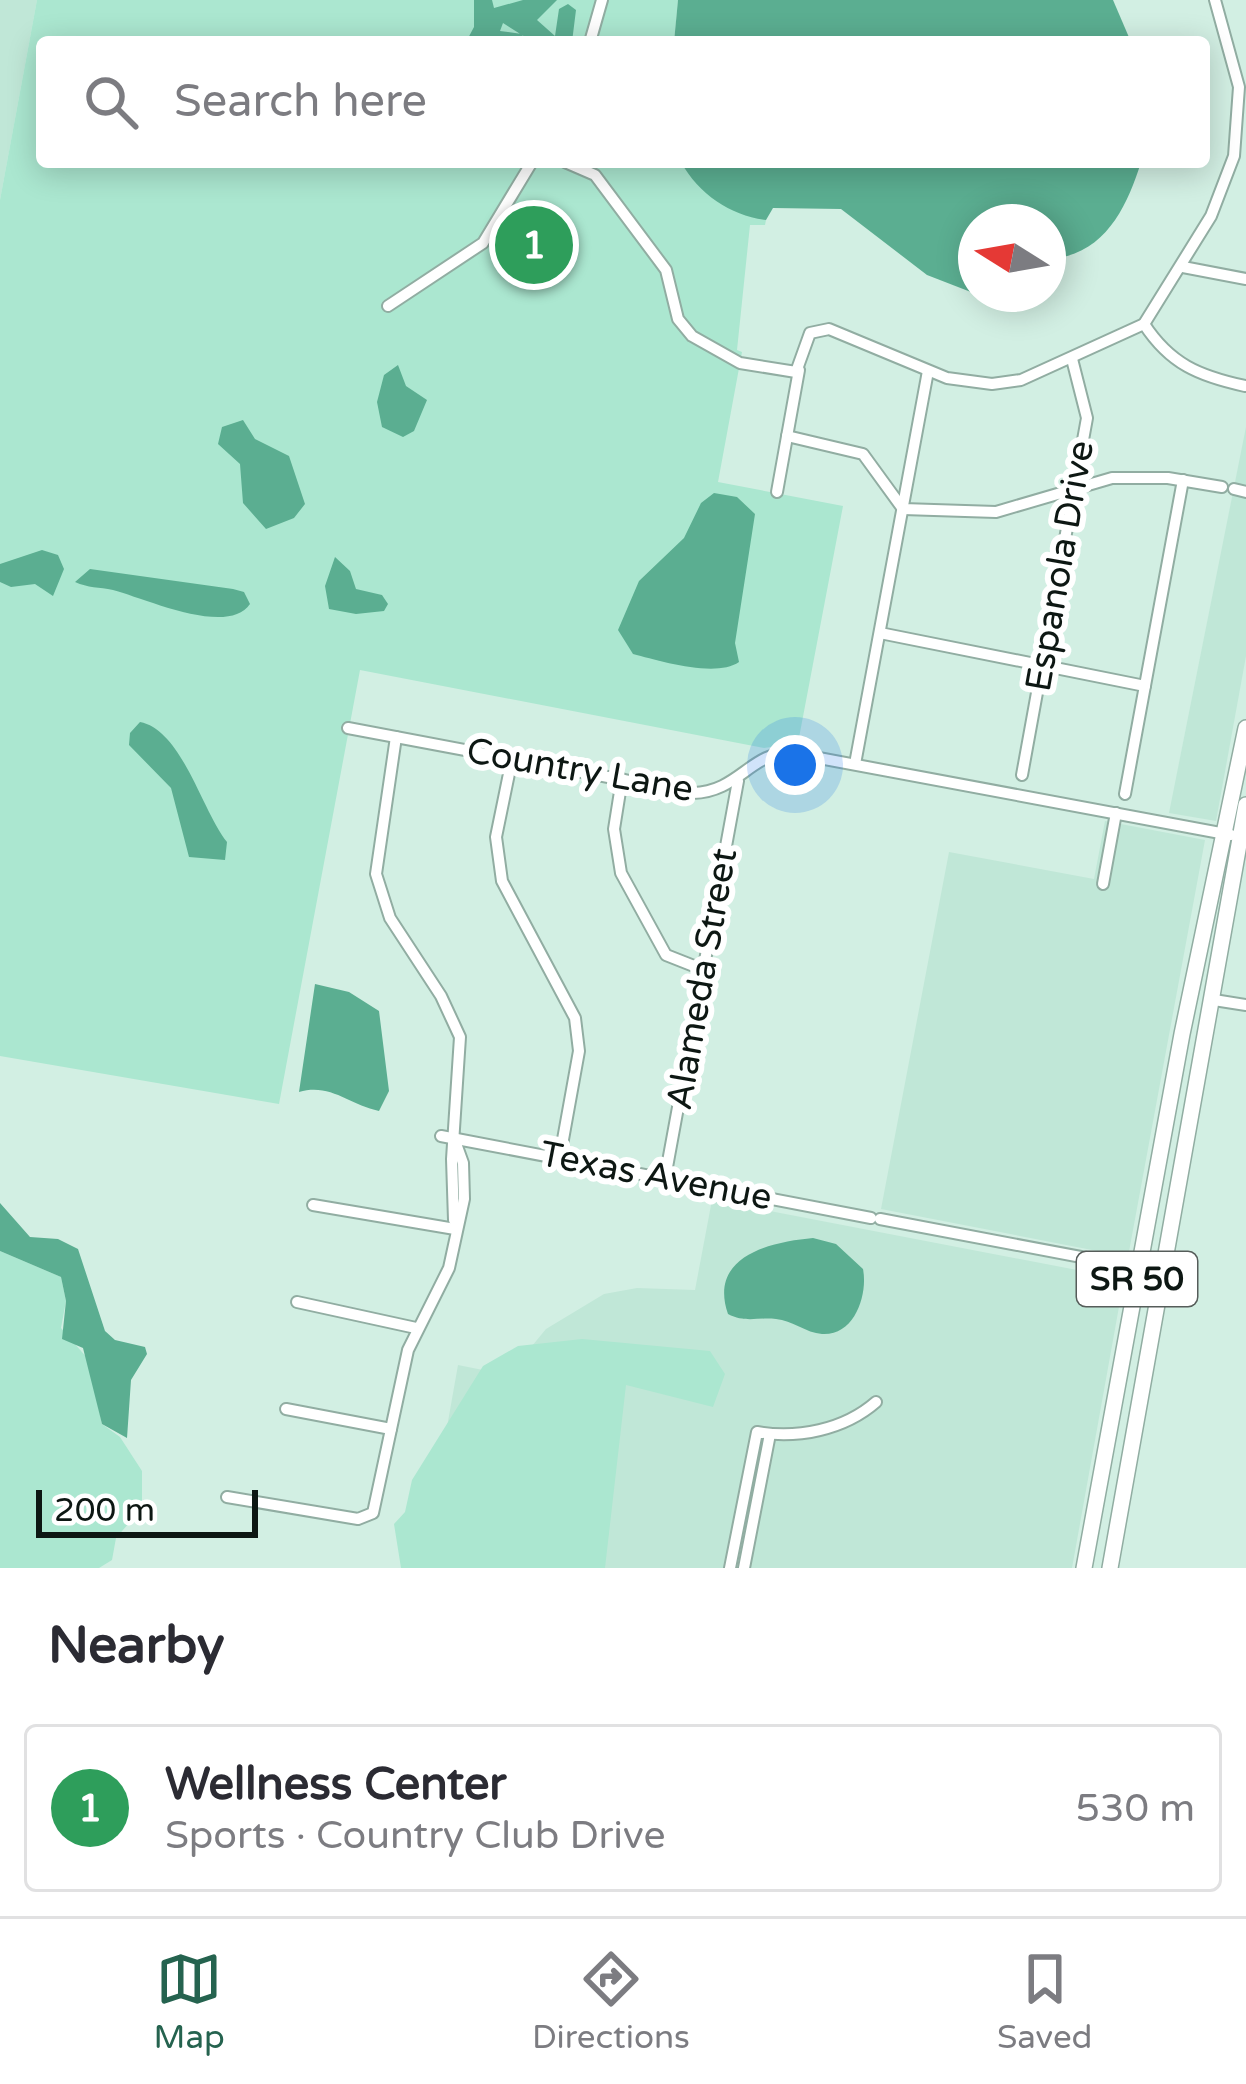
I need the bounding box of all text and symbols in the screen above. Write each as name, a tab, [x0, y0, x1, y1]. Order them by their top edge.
search box	[36, 36, 1210, 168]
icon: search	[78, 69, 144, 135]
text: Search here	[174, 75, 427, 129]
pin: 1	[495, 200, 573, 290]
north arrow	[958, 204, 1066, 312]
street label: Espanola Drive	[1017, 437, 1103, 695]
street label: Country Lane	[463, 729, 697, 811]
your location	[765, 735, 825, 795]
street label: Alameda Street	[658, 845, 746, 1113]
street label: Texas Avenue	[537, 1132, 775, 1220]
road number: SR 50	[1077, 1252, 1197, 1306]
scale bar	[36, 1484, 258, 1537]
text: 200 m	[54, 1491, 155, 1530]
text: Nearby	[48, 1615, 225, 1677]
text: Wellness Center	[165, 1758, 507, 1812]
text: 1	[78, 1785, 102, 1832]
text: 530 m	[1076, 1785, 1195, 1832]
text: Sports · Country Club Drive	[165, 1812, 666, 1859]
tab: Map	[154, 1946, 225, 2057]
tab: Directions	[532, 1946, 690, 2057]
tab: Saved	[997, 1946, 1092, 2057]

